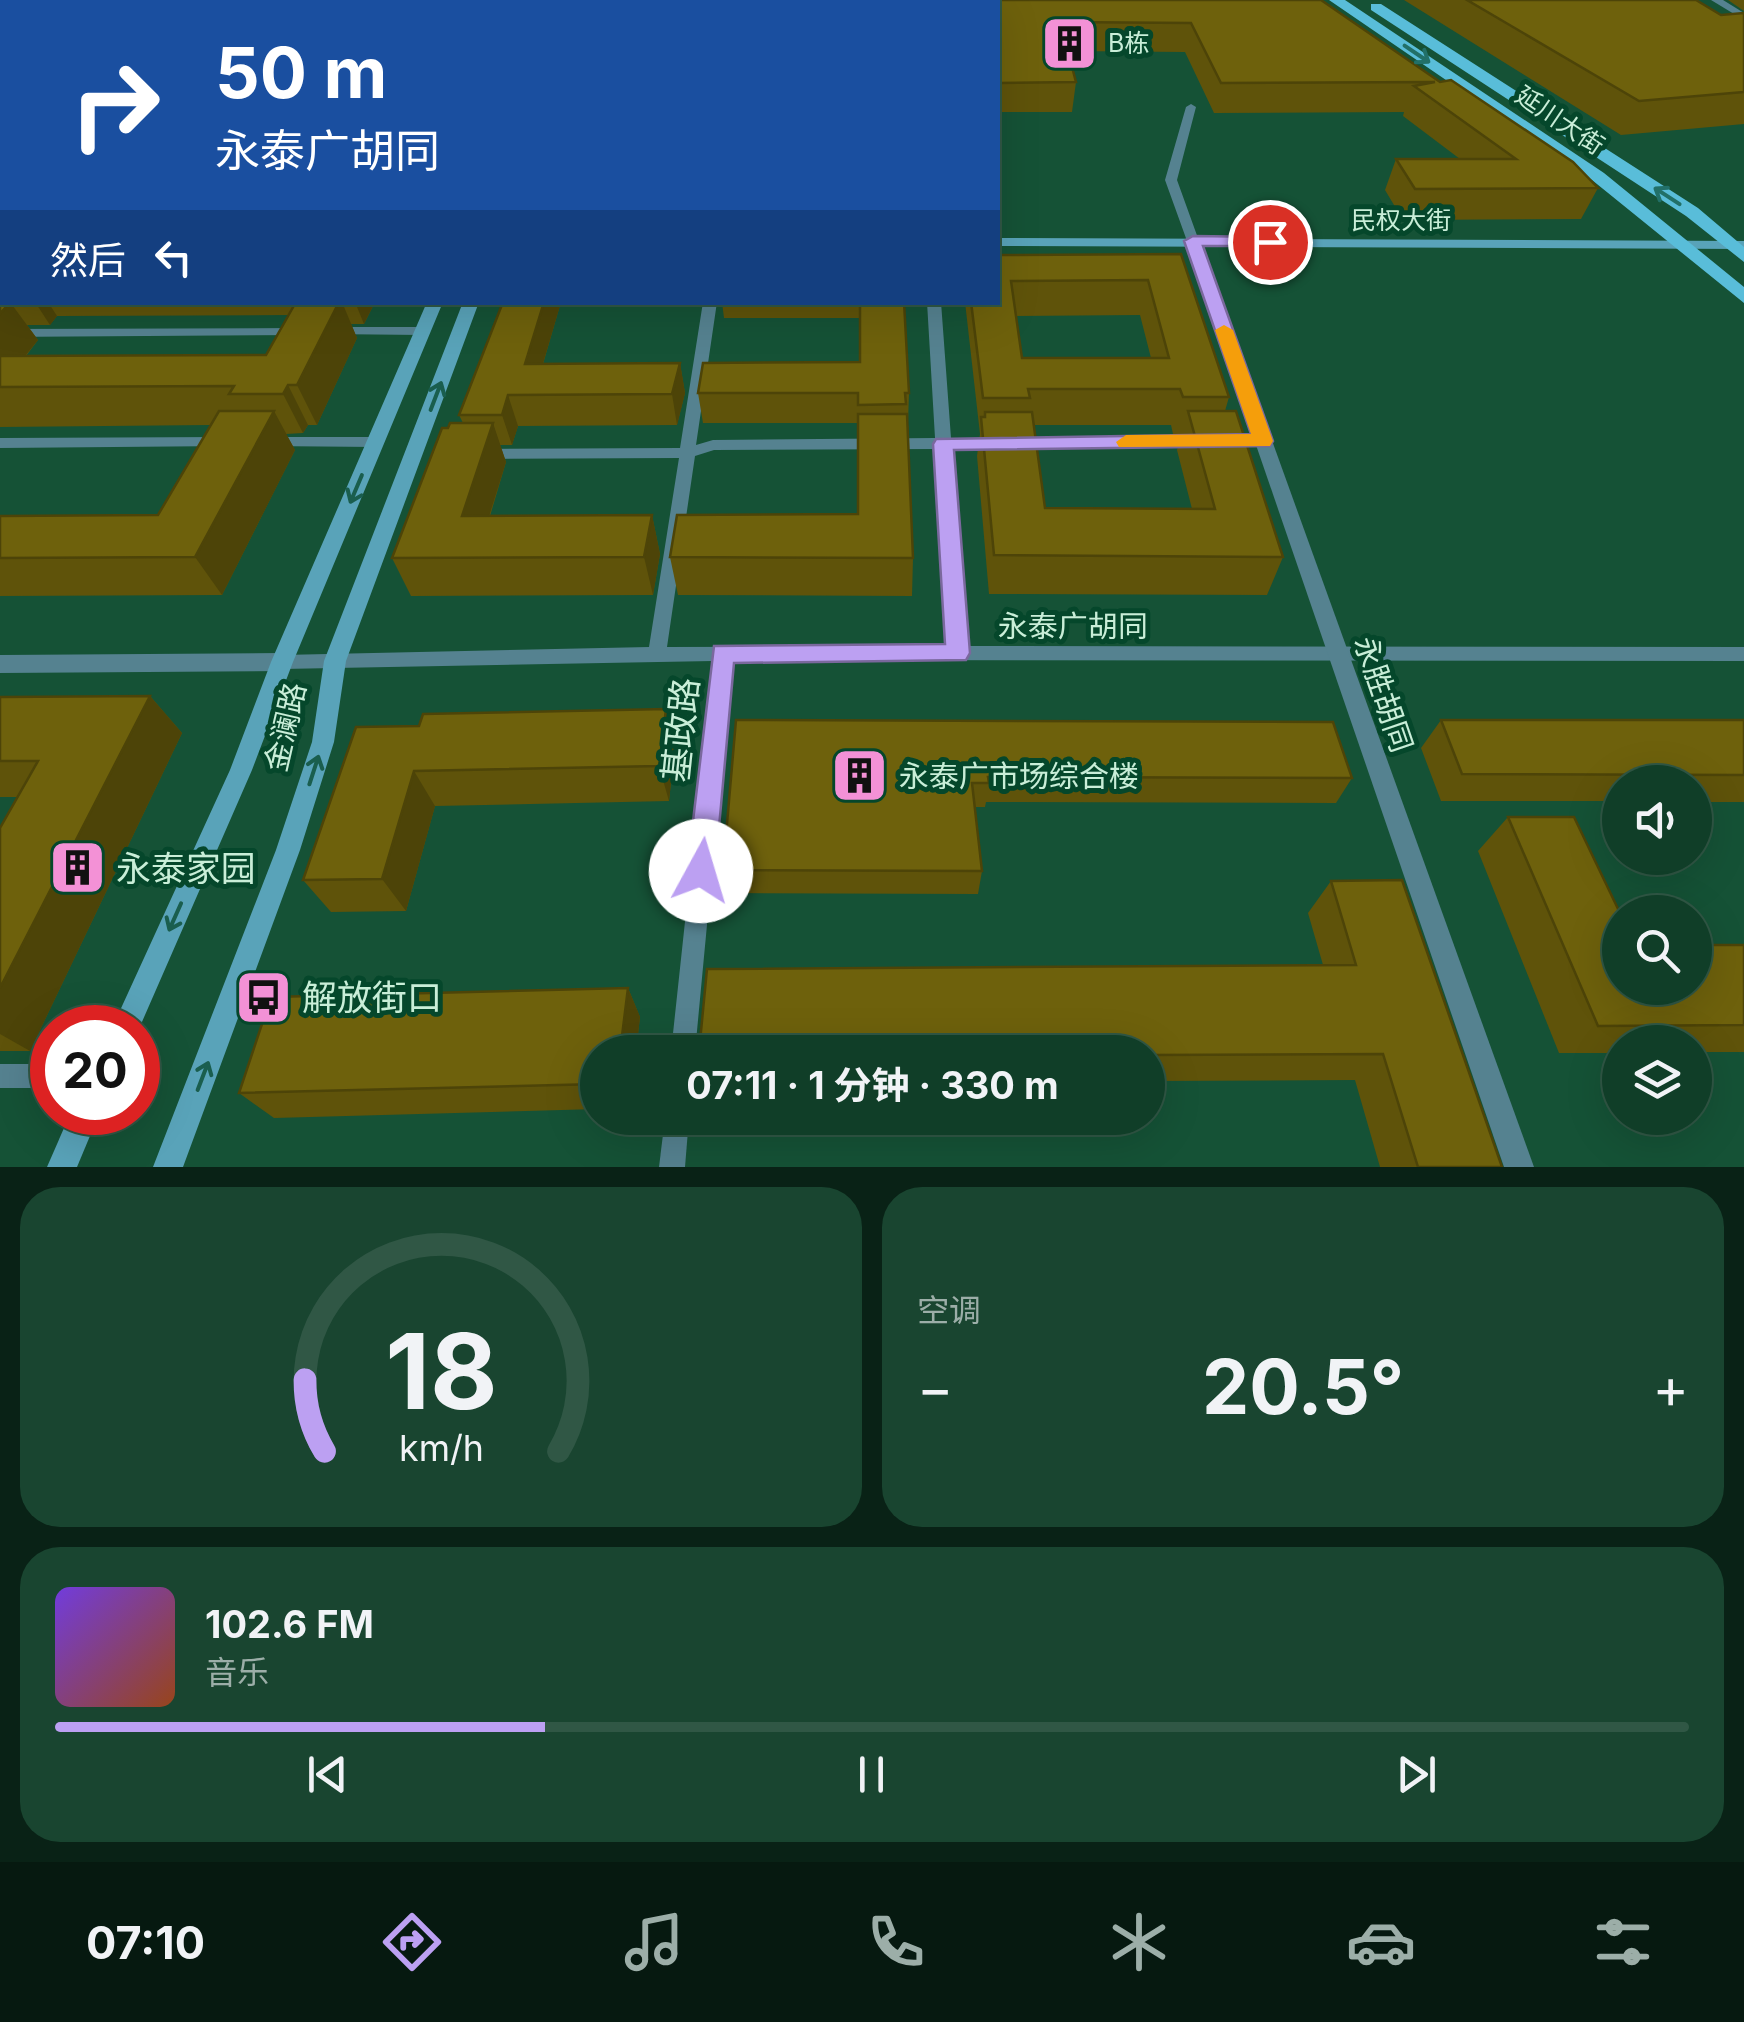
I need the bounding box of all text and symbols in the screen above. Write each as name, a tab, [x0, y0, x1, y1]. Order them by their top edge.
building icon: B栋	[1039, 13, 1099, 73]
place label: B栋	[1108, 28, 1149, 58]
text: 50 m	[215, 30, 387, 115]
icon: right	[50, 40, 180, 170]
one-way arrow	[1402, 44, 1430, 65]
street label: 延川大街	[1510, 80, 1610, 160]
text: 永泰广胡同	[215, 123, 440, 178]
one-way arrow	[1654, 186, 1682, 207]
pin	[1228, 200, 1313, 285]
street label: 民权大街	[1351, 205, 1451, 235]
icon: arrive	[1243, 215, 1298, 270]
icon: left	[146, 230, 201, 285]
text: 然后	[50, 237, 126, 283]
one-way arrow	[428, 382, 446, 412]
one-way arrow	[346, 473, 364, 504]
street label: 永泰广胡同	[998, 608, 1148, 644]
street label: 永胜胡同	[1347, 631, 1421, 757]
street label: 基政路	[654, 676, 706, 784]
street label: 金澜路	[257, 679, 313, 775]
building icon: 永泰广市场综合楼	[830, 746, 890, 806]
one-way arrow	[306, 755, 324, 787]
place label: 永泰广市场综合楼	[899, 758, 1139, 794]
map controls	[1602, 765, 1712, 1135]
button: sound	[1602, 765, 1712, 875]
position arrow	[649, 819, 753, 923]
building icon: 永泰家园	[47, 838, 107, 898]
place label: 永泰家园	[116, 847, 256, 889]
button: search	[1602, 895, 1712, 1005]
one-way arrow	[165, 901, 183, 932]
bus stop icon: 解放街口	[233, 967, 293, 1027]
place label: 解放街口	[302, 976, 442, 1018]
speed limit sign: 20	[30, 1005, 160, 1135]
button: layers	[1602, 1025, 1712, 1135]
one-way arrow	[195, 1061, 213, 1091]
text: 07:11 · 1 分钟 · 330 m	[686, 1062, 1059, 1108]
text: 空调	[917, 1291, 981, 1330]
text: 18	[385, 1308, 497, 1434]
text: 20.5°	[1202, 1341, 1404, 1432]
text: −	[917, 1355, 953, 1421]
text: +	[1653, 1355, 1689, 1421]
text: km/h	[399, 1426, 483, 1470]
text: 102.6 FM	[205, 1601, 374, 1647]
text: 音乐	[205, 1653, 269, 1692]
icon: previous	[300, 1747, 355, 1802]
icon: pause	[844, 1747, 899, 1802]
icon: next	[1389, 1747, 1444, 1802]
icon: directions	[377, 1907, 447, 1977]
icon: music	[619, 1907, 689, 1977]
icon: phone	[861, 1907, 931, 1977]
icon: climate	[1104, 1907, 1174, 1977]
icon: car	[1346, 1907, 1416, 1977]
icon: filters	[1588, 1907, 1658, 1977]
text: 07:10	[86, 1915, 205, 1970]

